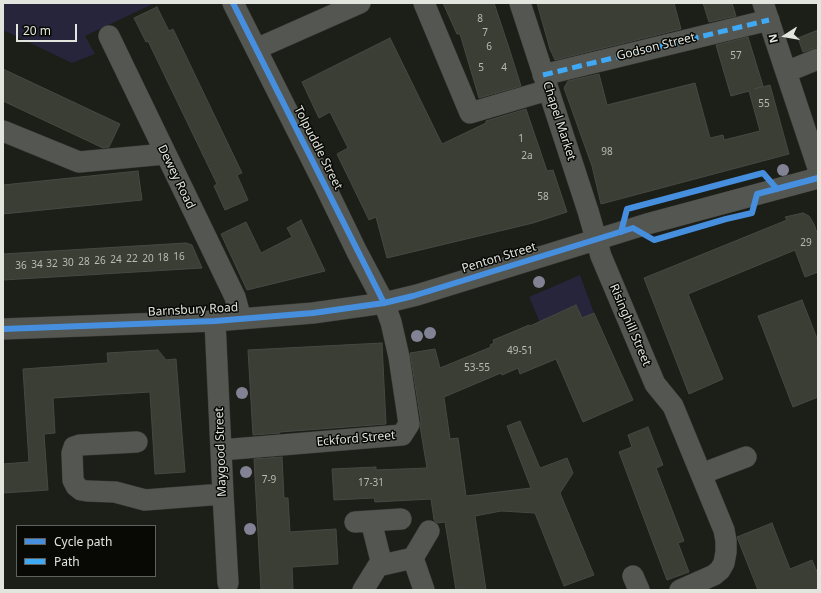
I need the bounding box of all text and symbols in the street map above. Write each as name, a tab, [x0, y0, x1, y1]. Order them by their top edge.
house number: 8	[477, 13, 483, 25]
scale bar	[18, 16, 79, 42]
north arrow	[765, 16, 805, 56]
text: 20 m	[23, 22, 51, 39]
house number: 7	[482, 27, 488, 39]
street label: Godson Street	[615, 30, 697, 64]
text: N	[765, 33, 781, 45]
house number: 6	[486, 41, 492, 53]
house number: 57	[730, 50, 742, 62]
house number: 5	[478, 62, 484, 74]
house number: 4	[501, 62, 507, 74]
street label: Chapel Market	[539, 80, 579, 162]
house number: 55	[758, 98, 770, 110]
street label: Tolpuddle Street	[291, 104, 345, 192]
house number: 1	[518, 133, 524, 145]
street label: Dewey Road	[154, 143, 198, 211]
house number: 98	[601, 146, 613, 158]
house number: 2a	[521, 150, 533, 162]
house number: 58	[537, 191, 549, 203]
house number: 29	[800, 237, 812, 249]
street label: Penton Street	[460, 240, 538, 276]
house number: 16	[173, 251, 185, 263]
house number: 18	[157, 252, 169, 264]
house number: 22	[126, 253, 138, 265]
house number: 20	[142, 253, 154, 265]
house number: 24	[110, 254, 122, 266]
house number: 26	[94, 255, 106, 267]
house number: 28	[78, 256, 90, 268]
house number: 30	[62, 257, 74, 269]
house number: 32	[46, 258, 58, 270]
house number: 34	[31, 259, 43, 271]
house number: 36	[15, 260, 27, 272]
street label: Risinghill Street	[606, 282, 654, 368]
street label: Barnsbury Road	[147, 300, 239, 320]
house number: 49-51	[507, 345, 533, 357]
house number: 53-55	[464, 362, 490, 374]
street label: Maygood Street	[212, 407, 230, 497]
street label: Eckford Street	[316, 428, 396, 450]
house number: 7-9	[262, 474, 276, 486]
house number: 17-31	[358, 477, 384, 489]
legend	[16, 525, 156, 577]
text: Cycle path	[54, 533, 112, 550]
text: Path	[54, 553, 80, 570]

